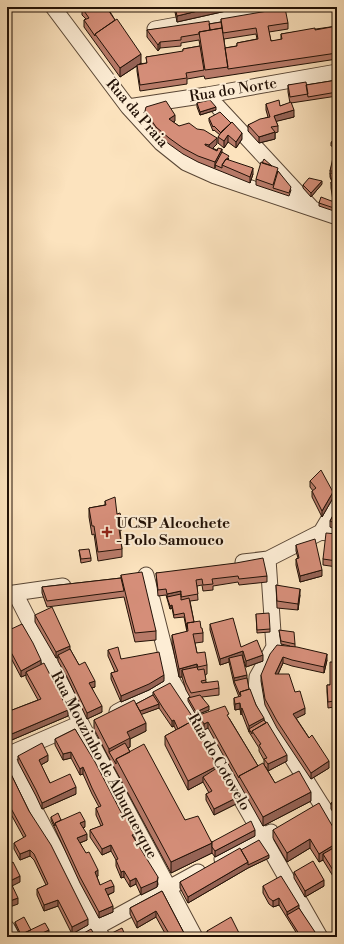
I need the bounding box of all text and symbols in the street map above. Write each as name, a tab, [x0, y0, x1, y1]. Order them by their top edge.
street label: Rua da Praia	[102, 74, 173, 152]
street label: Rua do Norte	[188, 74, 278, 106]
place label: UCSP Alcochete - Polo Samouco	[116, 514, 230, 550]
marker: UCSP Alcochete - Polo Samouco	[101, 526, 113, 538]
street label: Rua Mouzinho de Albuquerque	[46, 668, 162, 862]
street label: Rua do Cotovelo	[183, 710, 255, 814]

